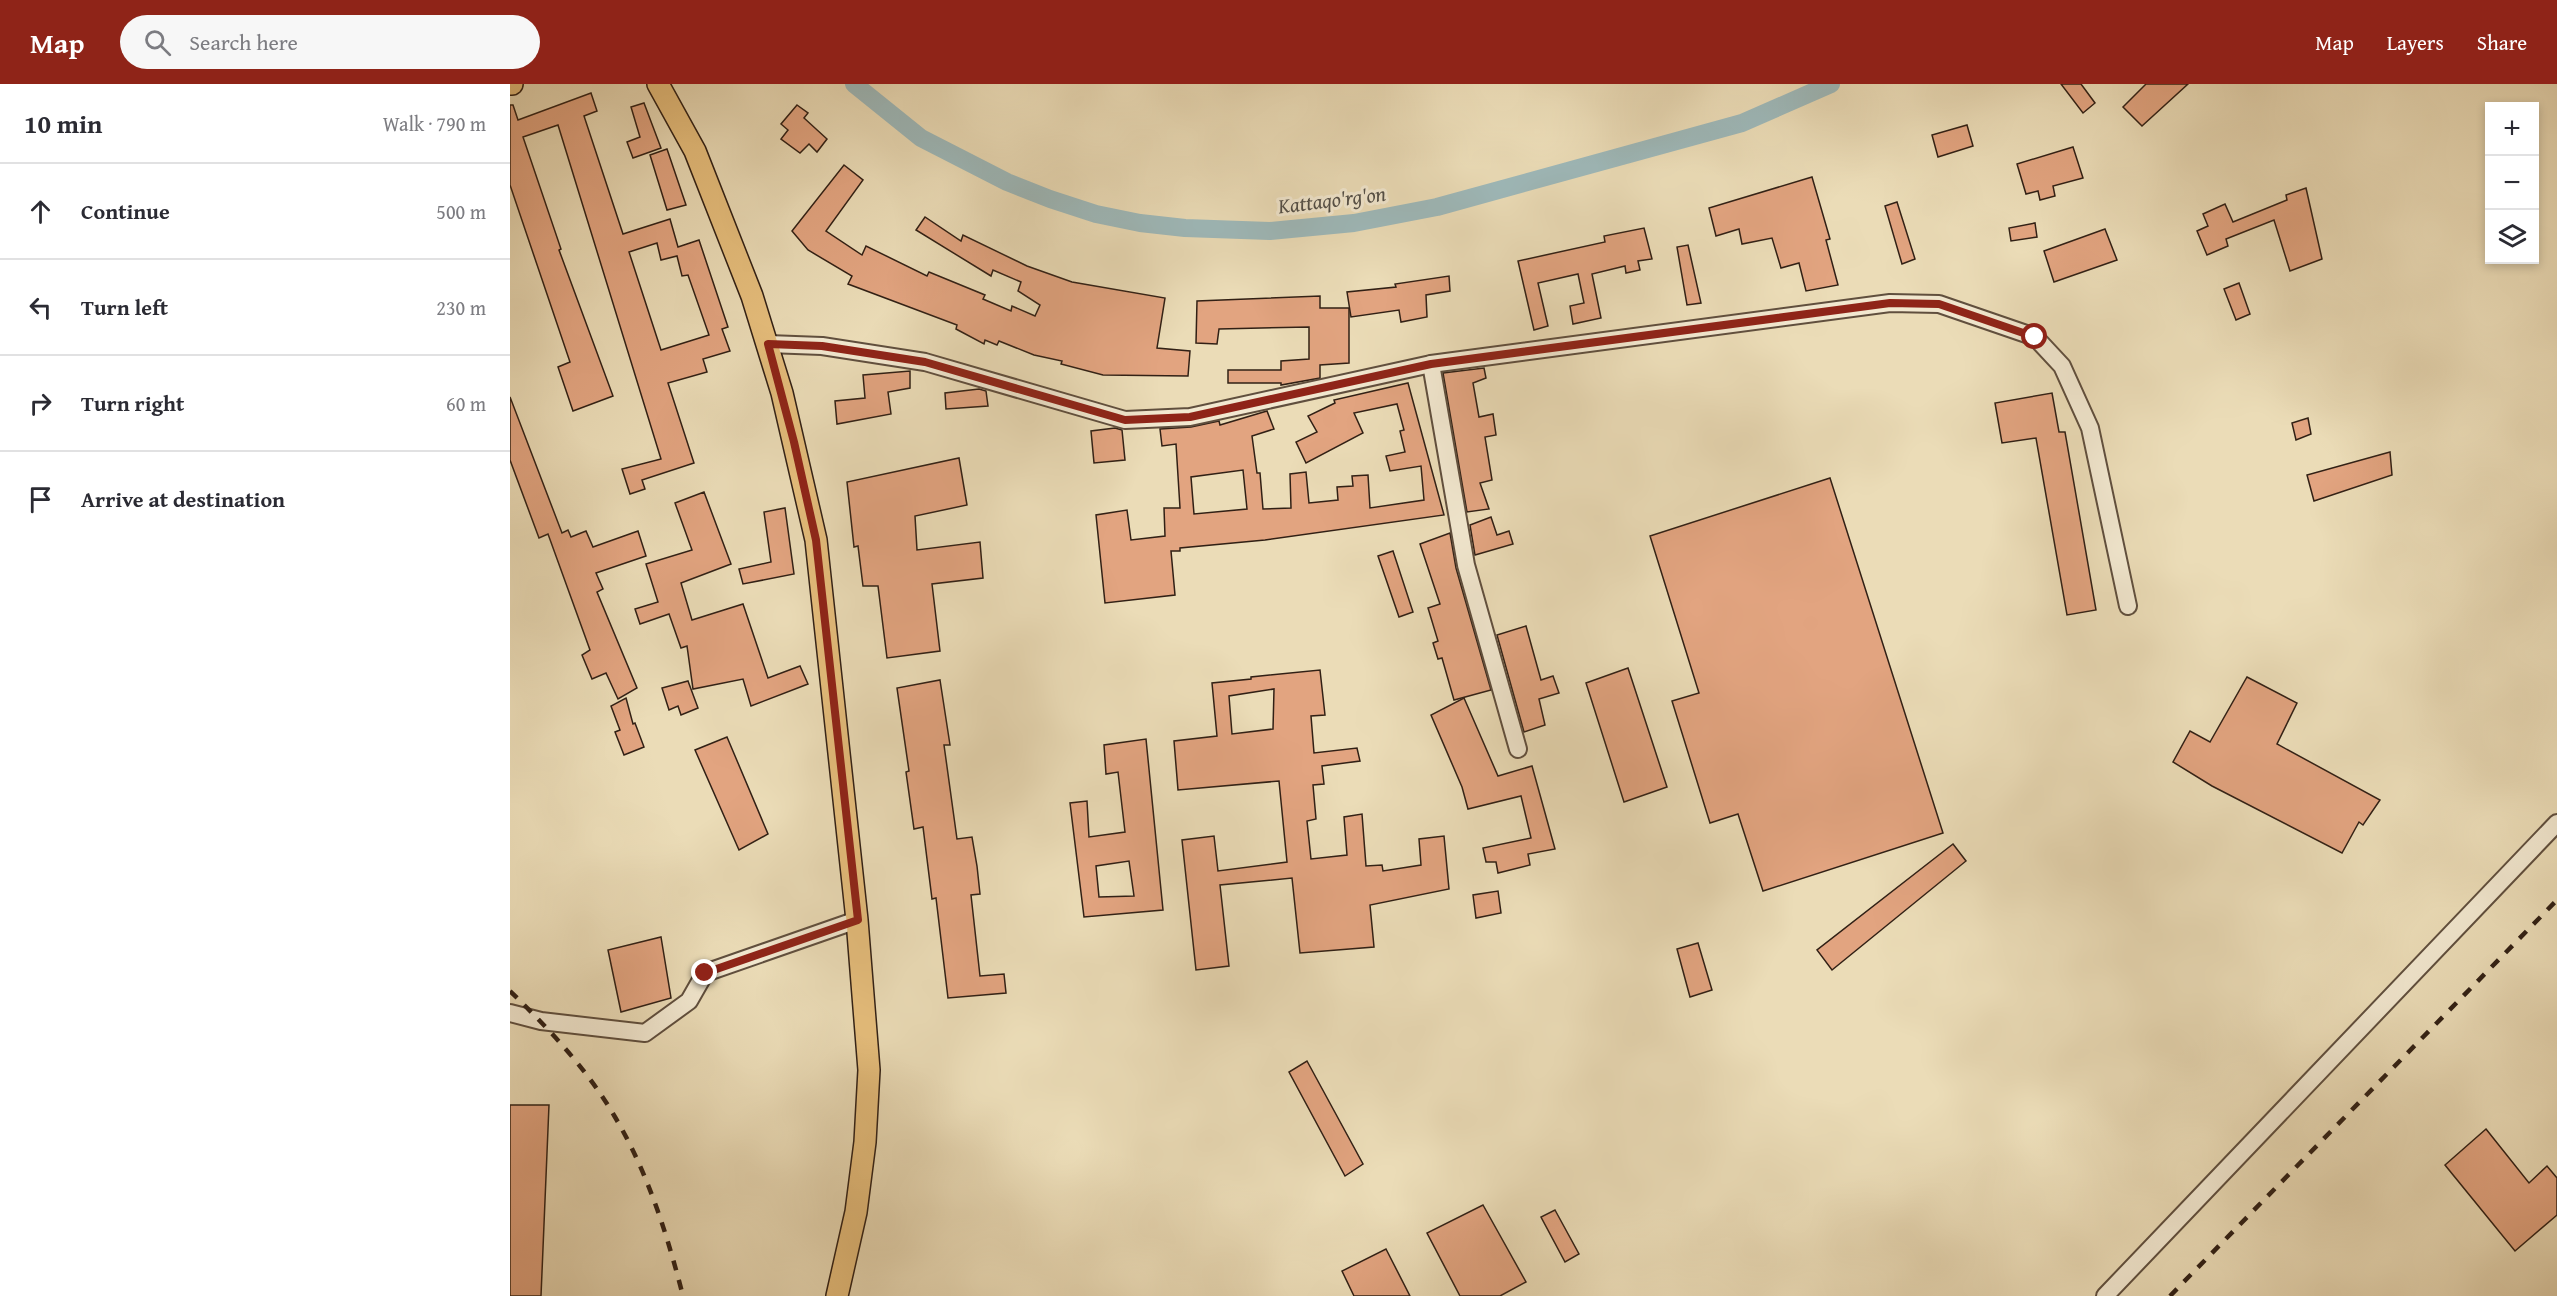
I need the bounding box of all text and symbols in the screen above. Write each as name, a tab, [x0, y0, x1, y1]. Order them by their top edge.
search box	[120, 15, 540, 69]
text: Map	[30, 22, 84, 63]
icon: search	[141, 26, 174, 59]
text: Search here	[189, 26, 298, 58]
text: Map	[2315, 27, 2354, 58]
text: Layers	[2387, 27, 2444, 58]
text: Share	[2477, 27, 2527, 58]
map controls	[2485, 102, 2539, 264]
button: +	[2485, 102, 2539, 156]
text: 10 min	[24, 104, 102, 143]
text: Walk · 790 m	[383, 109, 486, 138]
button: −	[2485, 156, 2539, 210]
water label: Kattaqo'rg'on	[1275, 177, 1388, 222]
icon: ahead	[24, 195, 57, 228]
text: Continue	[81, 195, 170, 227]
text: 500 m	[436, 197, 486, 226]
button: layers	[2485, 210, 2539, 264]
icon: left	[24, 291, 57, 324]
text: Turn left	[81, 291, 168, 323]
text: 230 m	[436, 293, 486, 322]
route start	[2021, 323, 2047, 349]
icon: right	[24, 387, 57, 420]
text: Turn right	[81, 387, 184, 419]
text: 60 m	[446, 389, 486, 418]
icon: arrive	[24, 483, 57, 516]
text: Arrive at destination	[81, 483, 285, 515]
route end	[691, 959, 717, 985]

